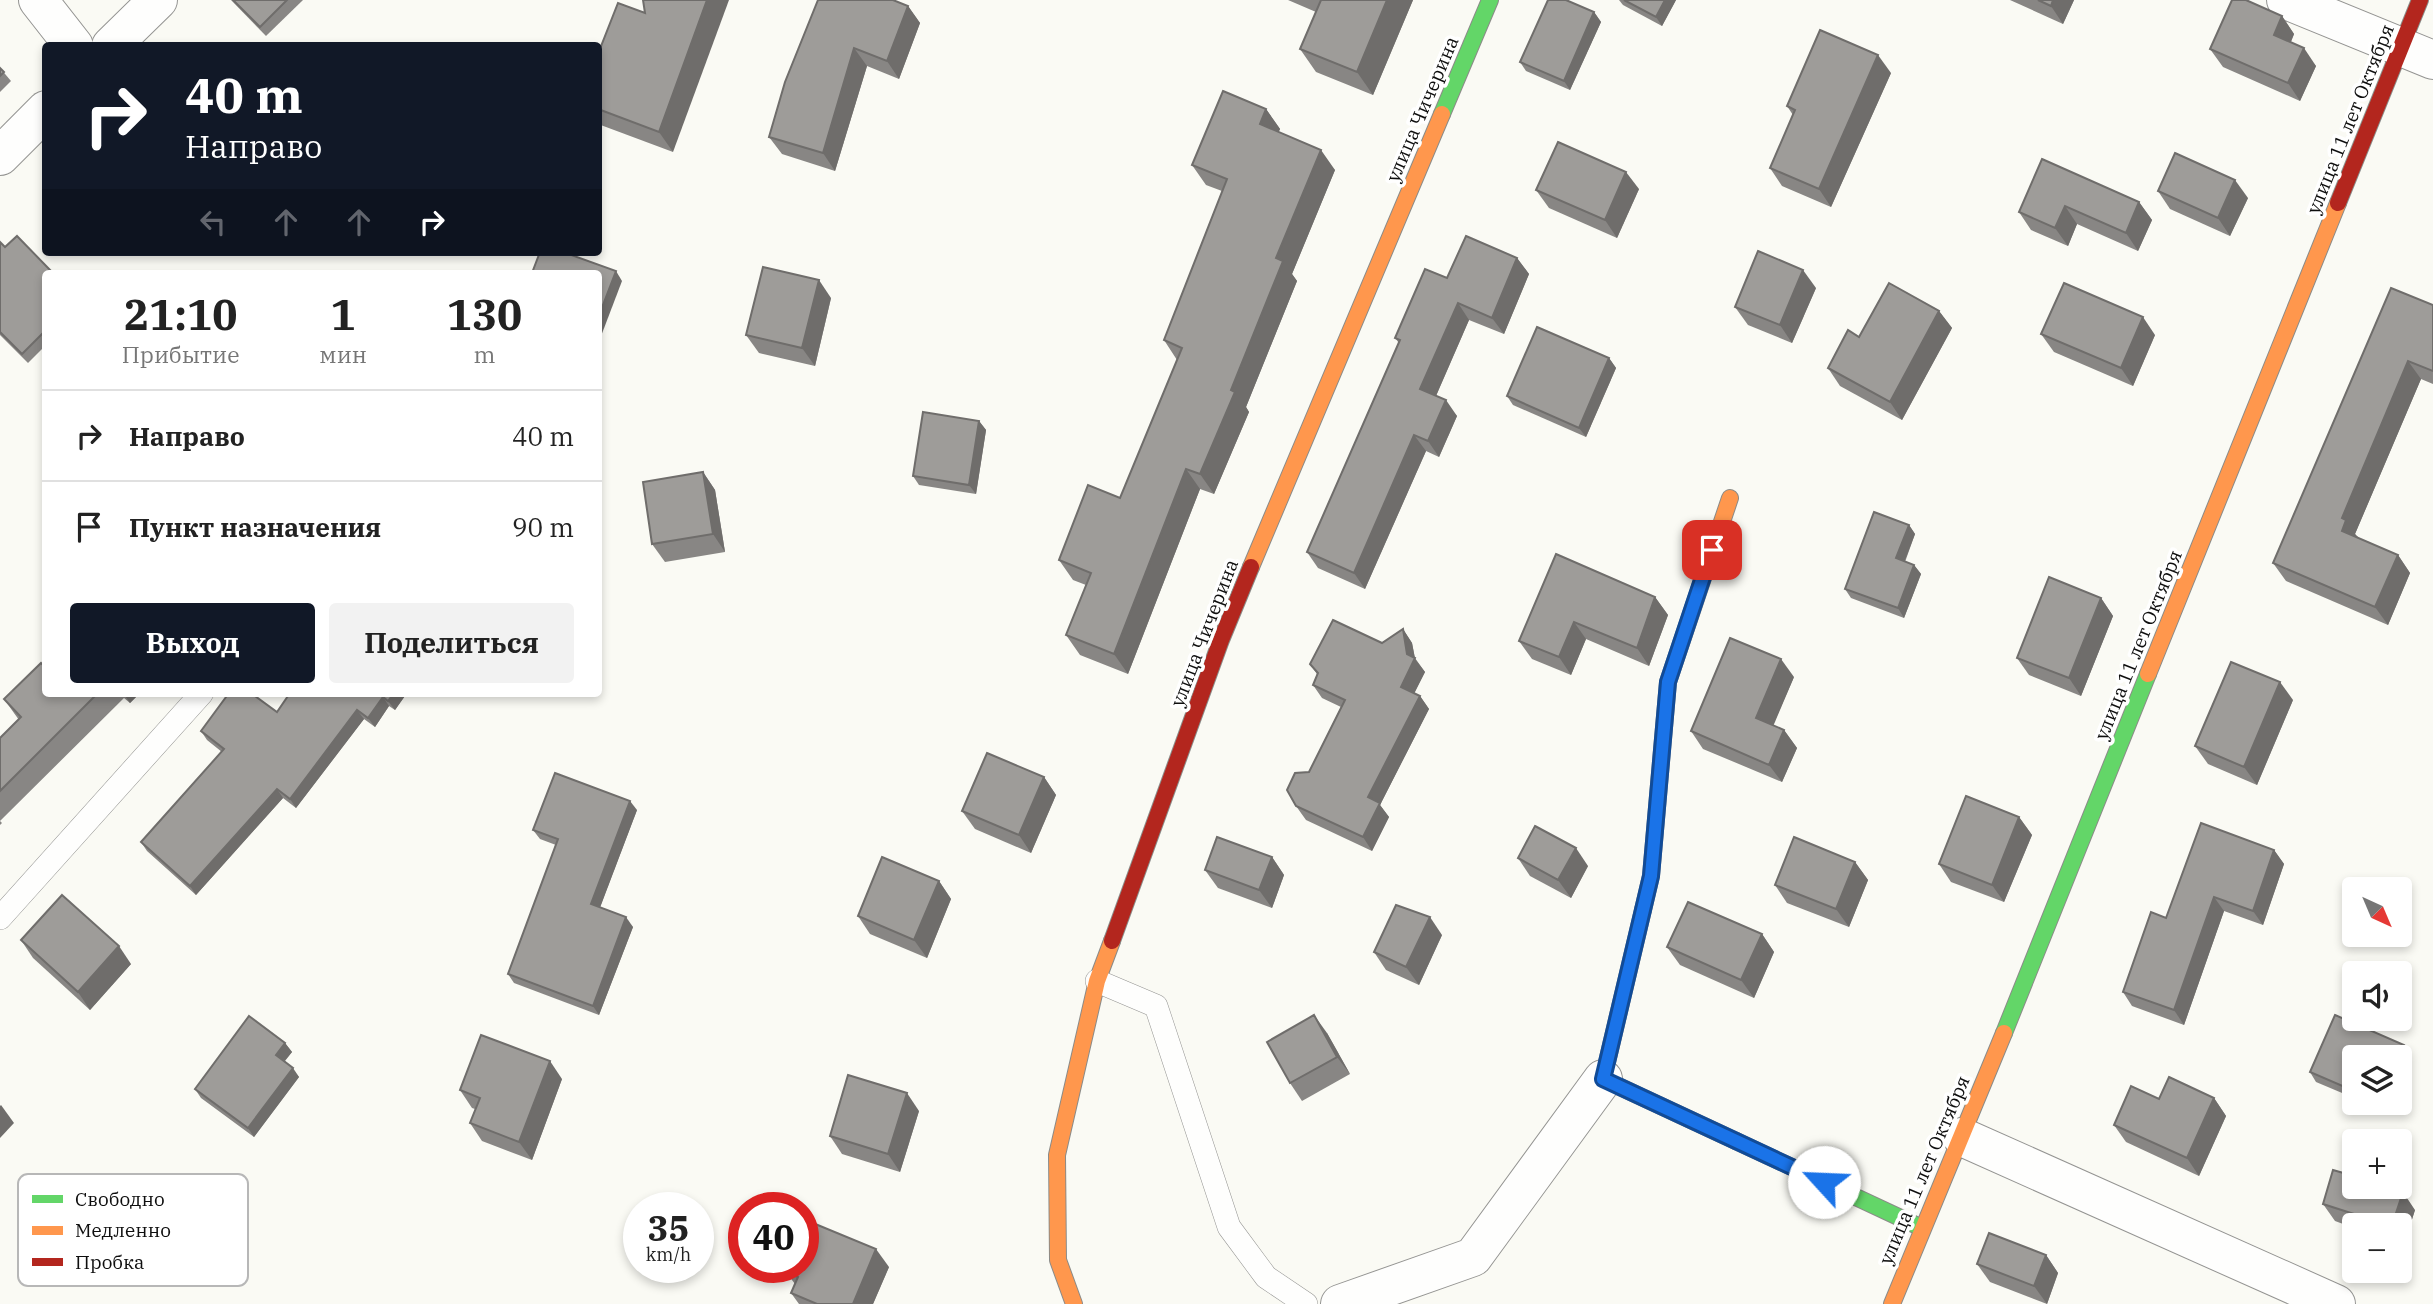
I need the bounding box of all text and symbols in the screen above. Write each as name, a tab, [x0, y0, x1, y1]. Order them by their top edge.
street label: улица 11 лет Октября	[2301, 21, 2399, 217]
street label: улица Чичерина	[1380, 32, 1464, 186]
text: 40 m	[185, 63, 303, 126]
icon: right	[70, 70, 161, 161]
text: Направо	[185, 125, 322, 167]
icon: left	[194, 203, 232, 241]
icon: ahead	[267, 203, 305, 241]
icon: ahead	[340, 203, 378, 241]
icon: right	[413, 203, 451, 241]
text: 21:10	[124, 287, 237, 342]
text: 1	[331, 287, 356, 342]
text: 130	[447, 287, 522, 342]
text: Прибытие	[122, 339, 240, 369]
text: мин	[319, 339, 367, 369]
text: m	[474, 339, 495, 369]
icon: right	[70, 417, 108, 455]
text: Направо	[129, 419, 245, 453]
text: 40 m	[512, 419, 574, 453]
icon: arrive	[70, 508, 108, 546]
text: Пункт назначения	[129, 510, 381, 544]
text: 90 m	[512, 510, 574, 544]
pin	[1682, 520, 1742, 580]
icon: arrive	[1693, 531, 1731, 569]
street label: улица 11 лет Октября	[2089, 547, 2187, 743]
street label: улица Чичерина	[1165, 556, 1243, 710]
button: Выход	[70, 603, 315, 683]
button: Поделиться	[329, 603, 574, 683]
north arrow	[2342, 877, 2412, 947]
map controls	[2342, 877, 2412, 1283]
button: sound	[2342, 961, 2412, 1031]
button: layers	[2342, 1045, 2412, 1115]
street label: улица 11 лет Октября	[1873, 1072, 1975, 1268]
button: +	[2342, 1129, 2412, 1199]
position arrow	[1787, 1145, 1861, 1219]
legend	[18, 1174, 248, 1286]
text: Свободно	[75, 1187, 165, 1211]
speed limit sign: 40	[728, 1192, 819, 1283]
text: 35	[647, 1205, 690, 1251]
button: −	[2342, 1213, 2412, 1283]
text: Медленно	[75, 1218, 171, 1242]
text: km/h	[646, 1243, 691, 1266]
text: Пробка	[75, 1250, 144, 1274]

